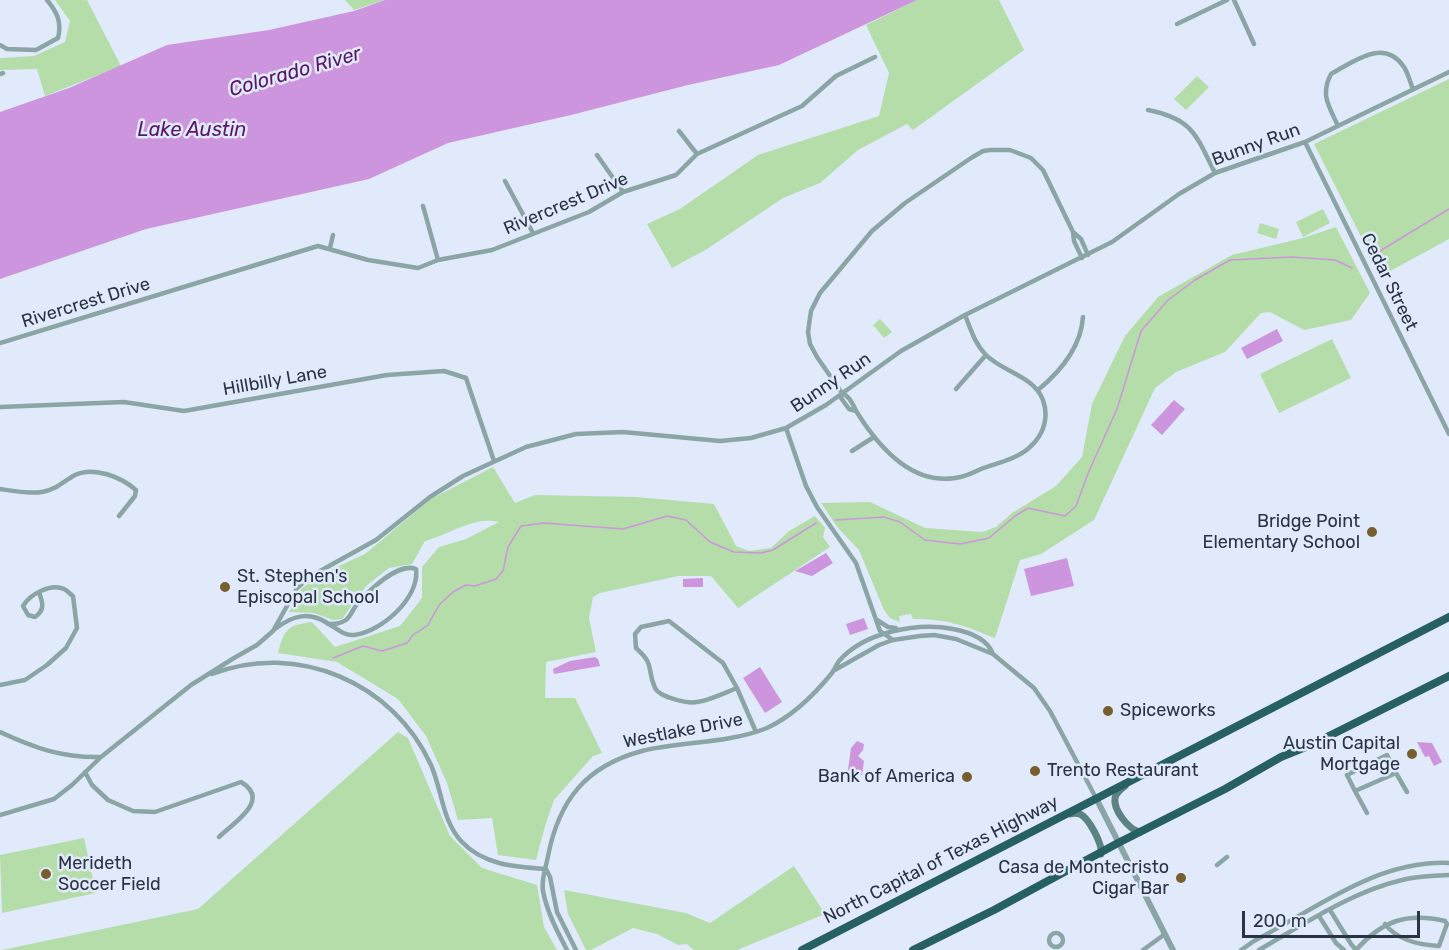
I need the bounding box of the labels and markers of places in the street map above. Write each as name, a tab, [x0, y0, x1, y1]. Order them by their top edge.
place label: Bridge Point Elementary School	[1202, 511, 1360, 554]
marker: Bridge Point Elementary School	[1365, 525, 1379, 539]
place label: St. Stephen's Episcopal School	[237, 566, 379, 608]
marker: St. Stephen's Episcopal School	[218, 580, 232, 594]
place label: Spiceworks	[1120, 700, 1216, 722]
marker: Spiceworks	[1101, 704, 1115, 718]
place label: Austin Capital Mortgage	[1283, 733, 1400, 776]
marker: Austin Capital Mortgage	[1405, 747, 1419, 761]
place label: Trento Restaurant	[1047, 760, 1198, 782]
marker: Trento Restaurant	[1028, 764, 1042, 778]
place label: Bank of America	[818, 766, 955, 788]
marker: Bank of America	[960, 770, 974, 784]
place label: Merideth Soccer Field	[58, 853, 161, 896]
place label: Casa de Montecristo Cigar Bar	[998, 857, 1169, 900]
marker: Merideth Soccer Field	[39, 867, 53, 881]
marker: Casa de Montecristo Cigar Bar	[1174, 871, 1188, 885]

